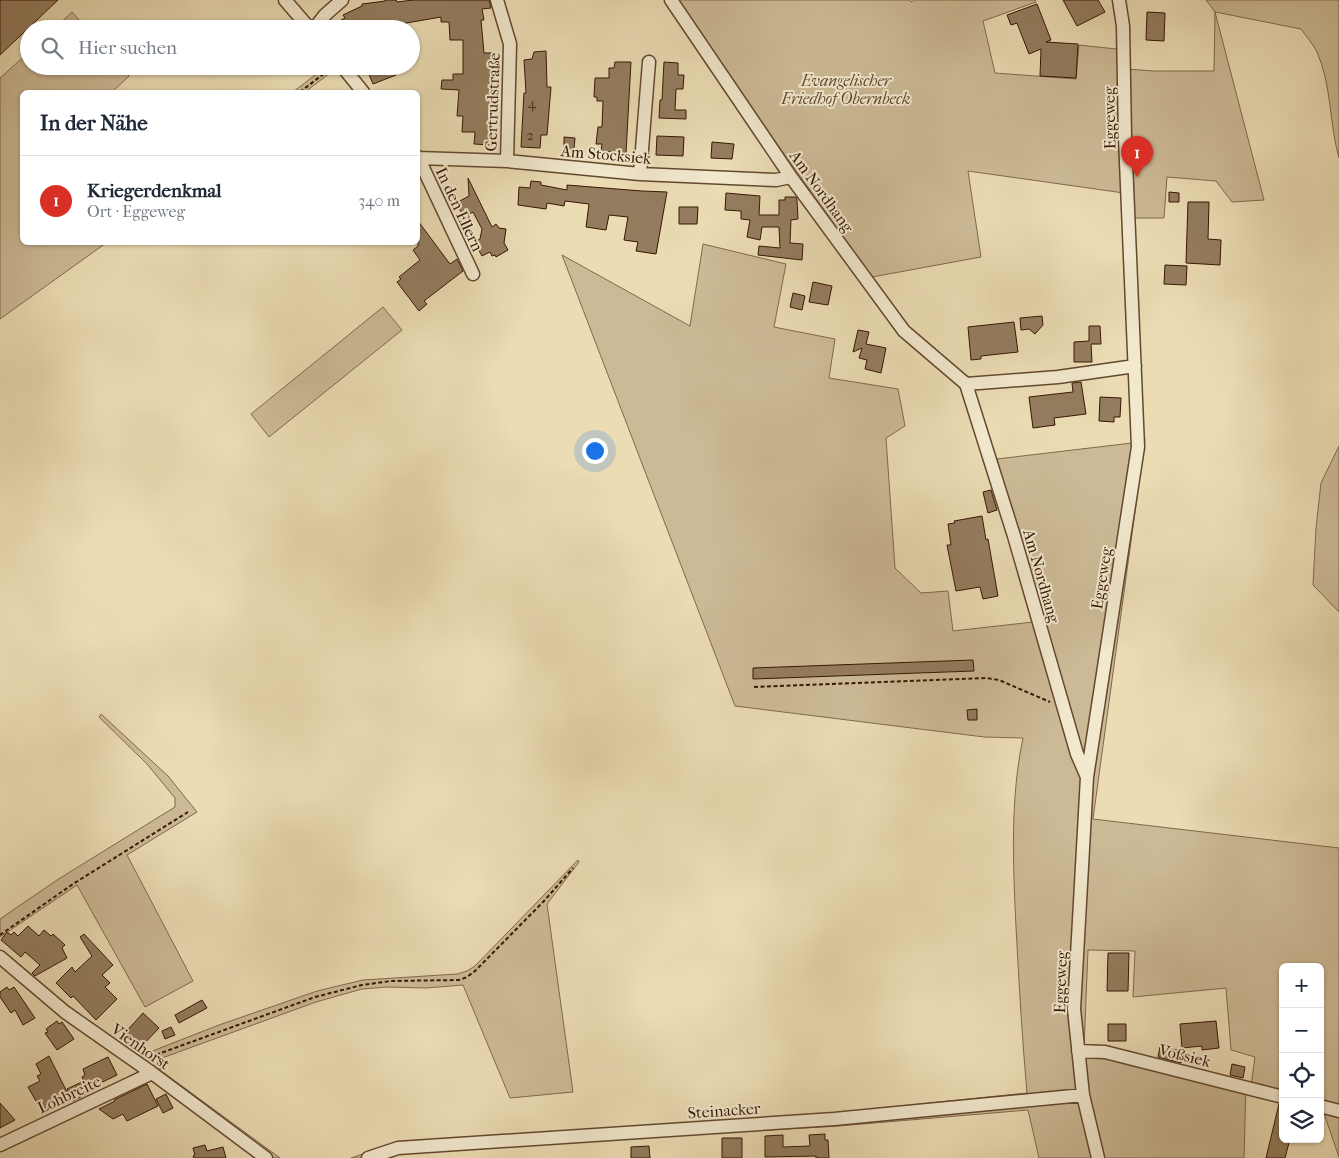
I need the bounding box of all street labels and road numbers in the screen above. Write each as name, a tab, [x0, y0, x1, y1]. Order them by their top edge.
street label: Gertrudstraße	[481, 52, 504, 152]
street label: Eggeweg	[1099, 86, 1120, 149]
street label: Am Stocksiek	[559, 141, 653, 168]
street label: Am Nordhang	[785, 146, 858, 236]
street label: In den Ellern	[432, 164, 488, 255]
street label: Am Nordhang	[1019, 526, 1064, 626]
street label: Eggeweg	[1087, 545, 1116, 611]
street label: Eggeweg	[1050, 950, 1071, 1014]
street label: Vienhorst	[107, 1019, 174, 1074]
street label: Voßsiek	[1156, 1040, 1214, 1071]
street label: Lohbreite	[34, 1071, 104, 1117]
street label: Steinacker	[687, 1098, 761, 1123]

